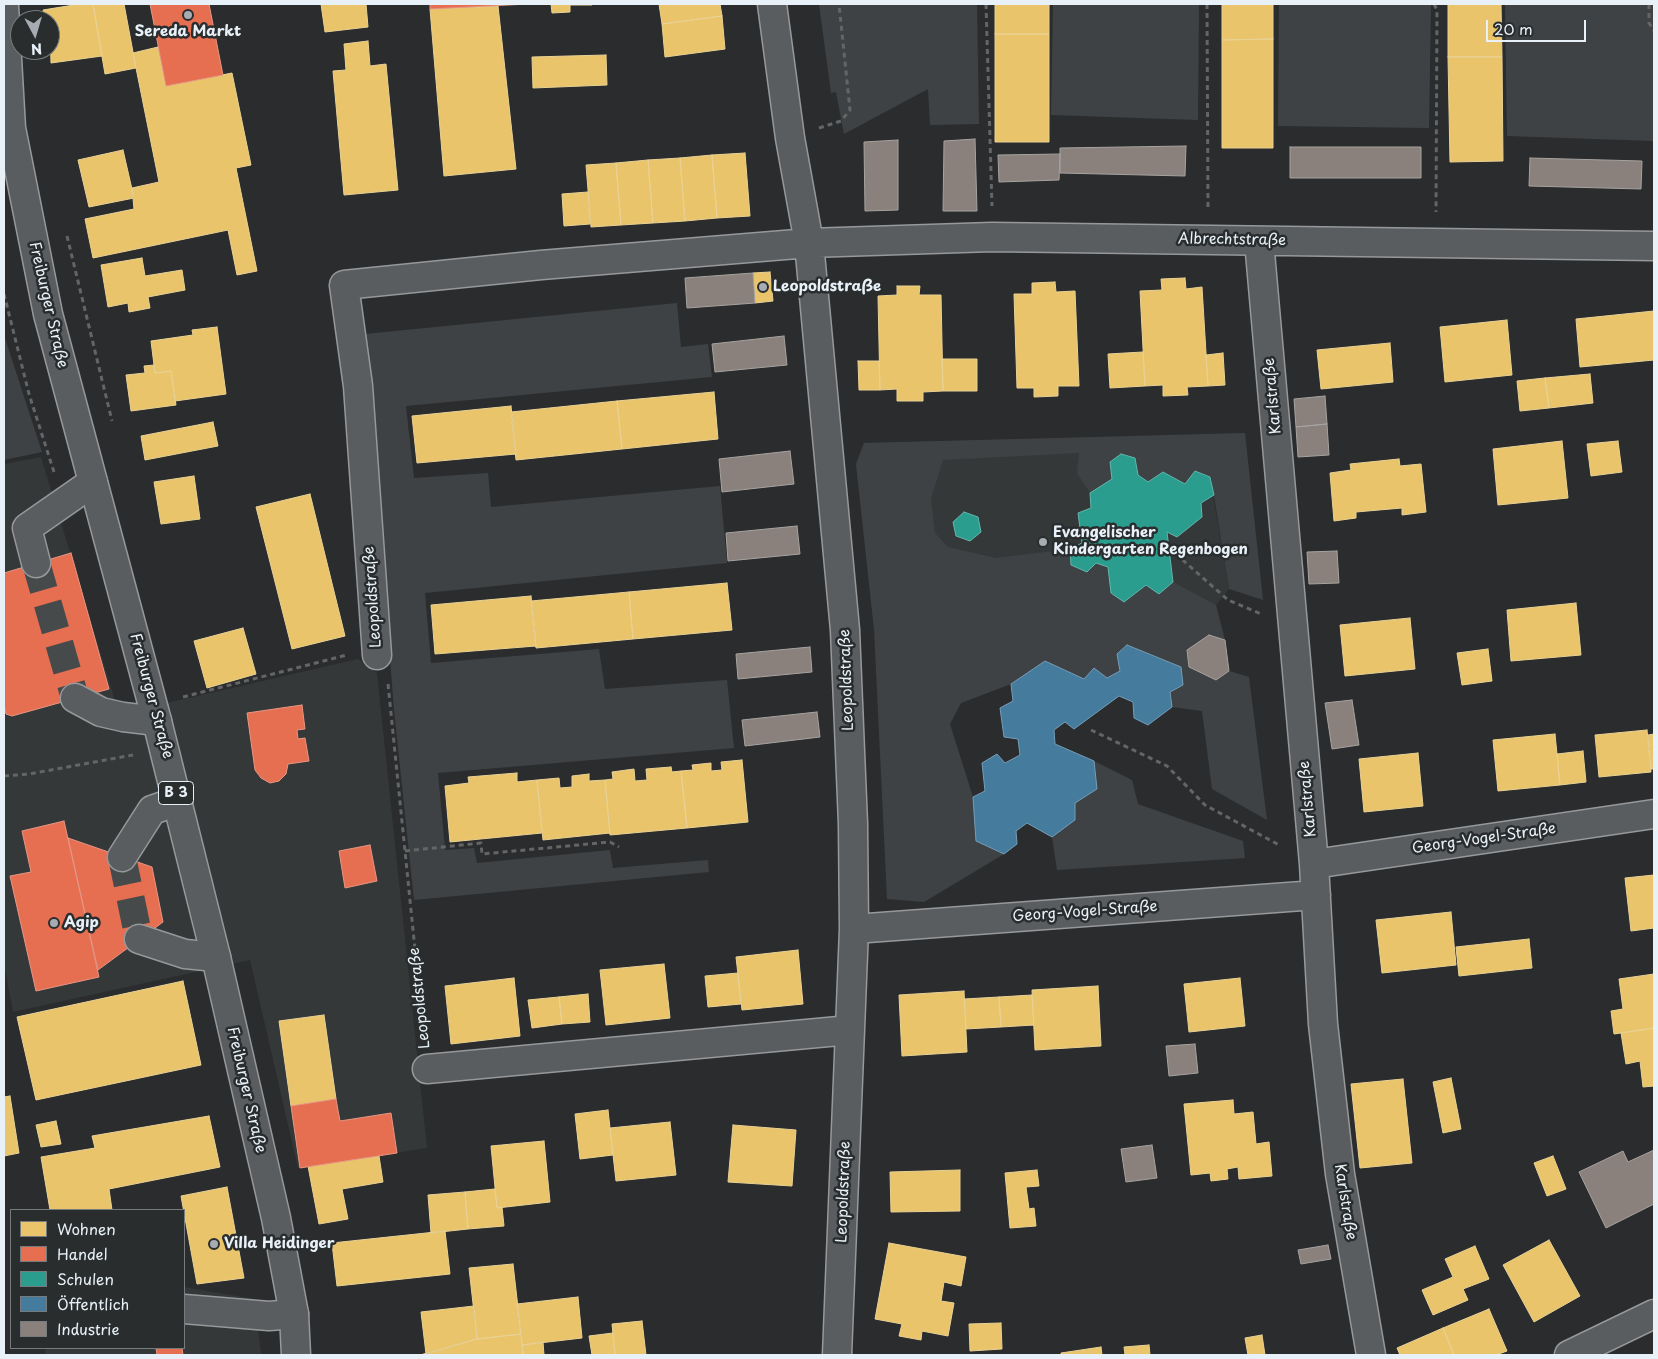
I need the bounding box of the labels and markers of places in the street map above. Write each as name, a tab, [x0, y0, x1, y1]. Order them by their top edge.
marker: Sereda Markt	[182, 9, 194, 21]
place label: Sereda Markt	[135, 23, 241, 41]
place label: Leopoldstraße	[773, 278, 881, 296]
marker: Leopoldstraße	[757, 281, 769, 293]
place label: Evangelischer Kindergarten Regenbogen	[1053, 524, 1248, 559]
marker: Evangelischer Kindergarten Regenbogen	[1037, 536, 1049, 548]
place label: Agip	[64, 914, 99, 932]
marker: Agip	[48, 917, 60, 929]
place label: Villa Heidinger	[224, 1235, 334, 1253]
marker: Villa Heidinger	[208, 1238, 220, 1250]

